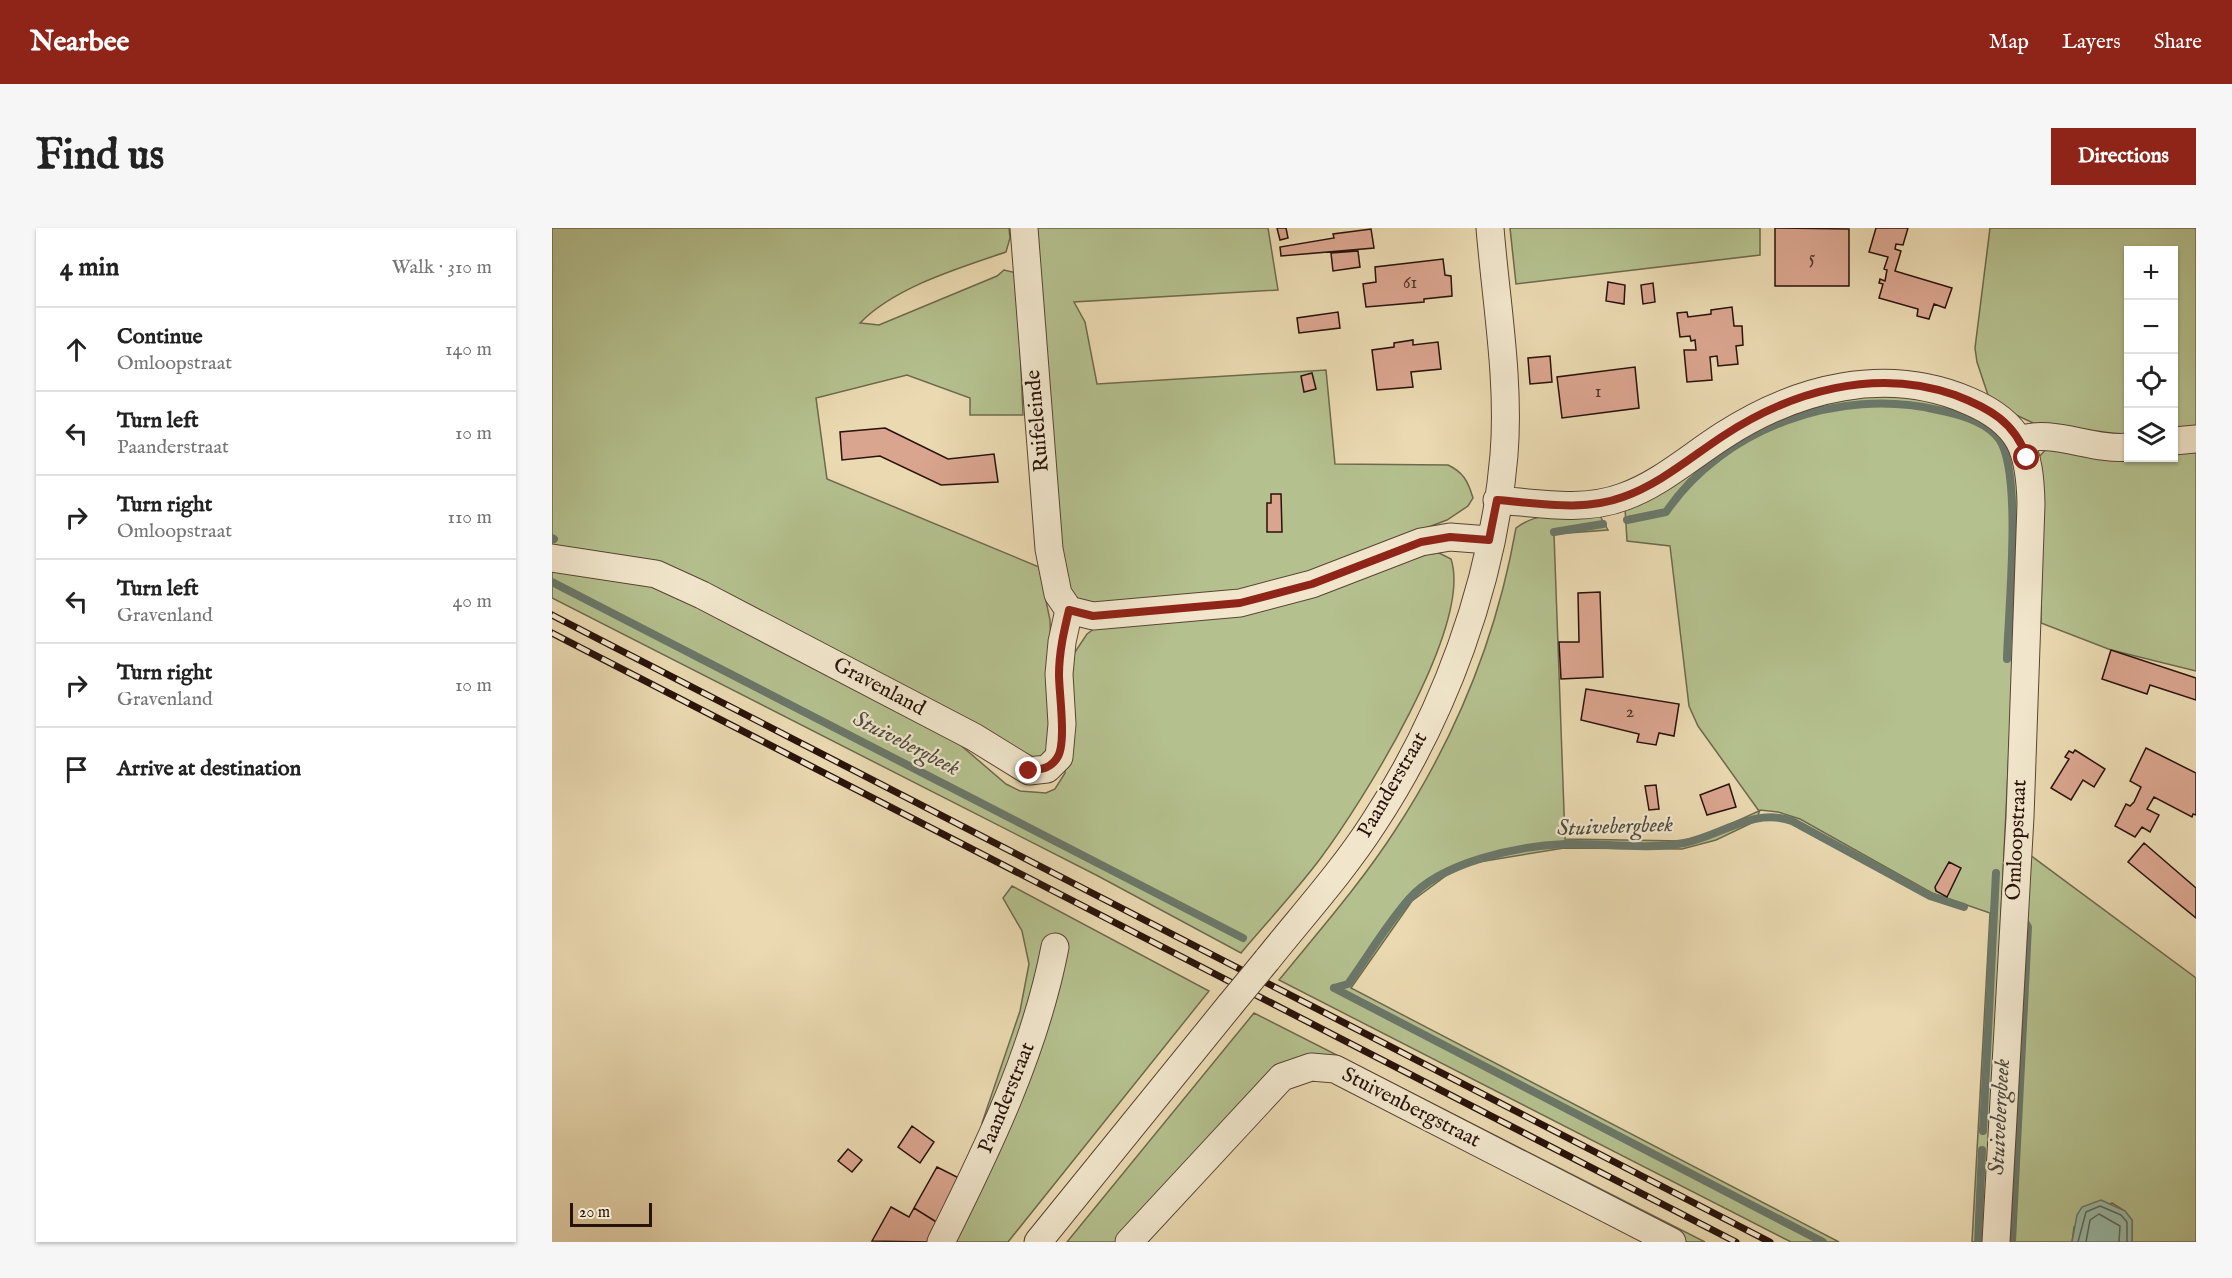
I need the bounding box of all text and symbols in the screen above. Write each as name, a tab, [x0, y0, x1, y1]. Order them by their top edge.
text: Nearbee	[30, 25, 129, 60]
text: Map	[1989, 29, 2029, 56]
text: Layers	[2062, 29, 2121, 56]
text: Share	[2154, 29, 2202, 56]
button: Directions	[2051, 128, 2196, 185]
text: Find us	[36, 130, 164, 183]
map controls	[2124, 246, 2178, 462]
button: +	[2124, 246, 2178, 300]
house number: 5	[1809, 247, 1816, 270]
text: 4 min	[60, 251, 119, 284]
text: Walk · 310 m	[392, 255, 492, 280]
house number: 61	[1403, 272, 1417, 295]
button: −	[2124, 300, 2178, 354]
text: Continue	[117, 323, 203, 351]
icon: ahead	[60, 333, 93, 366]
text: 140 m	[445, 337, 492, 362]
text: Omloopstraat	[117, 351, 232, 376]
button: locate	[2124, 354, 2178, 408]
street label: Ruifeleinde	[1020, 368, 1056, 473]
house number: 1	[1595, 381, 1601, 404]
text: Turn left	[117, 407, 199, 435]
button: layers	[2124, 408, 2178, 462]
icon: left	[60, 417, 93, 450]
text: 10 m	[455, 421, 492, 446]
text: Paanderstraat	[117, 435, 229, 460]
route start	[2013, 444, 2039, 470]
text: Turn right	[117, 491, 212, 519]
icon: right	[60, 501, 93, 534]
text: 110 m	[448, 505, 492, 530]
text: Omloopstraat	[117, 519, 232, 544]
text: Turn left	[117, 575, 199, 603]
icon: left	[60, 585, 93, 618]
text: 40 m	[453, 589, 492, 614]
text: Gravenland	[117, 603, 213, 628]
street label: Gravenland	[828, 651, 930, 723]
text: Turn right	[117, 659, 212, 687]
icon: right	[60, 669, 93, 702]
text: 10 m	[455, 673, 492, 698]
text: Gravenland	[117, 687, 213, 712]
house number: 2	[1626, 701, 1634, 724]
water label: Stuivebergbeek	[848, 705, 964, 783]
street label: Paanderstraat	[1352, 727, 1434, 843]
icon: arrive	[60, 753, 93, 786]
text: Arrive at destination	[117, 755, 301, 783]
route end	[1015, 757, 1041, 783]
street label: Omloopstraat	[2000, 779, 2034, 901]
water label: Stuivebergbeek	[1556, 811, 1674, 843]
street label: Paanderstraat	[972, 1038, 1042, 1158]
water label: Stuivebergbeek	[1983, 1058, 2017, 1176]
street label: Stuivenbergstraat	[1337, 1061, 1485, 1155]
scale bar	[570, 1200, 652, 1228]
text: 20 m	[579, 1203, 610, 1223]

